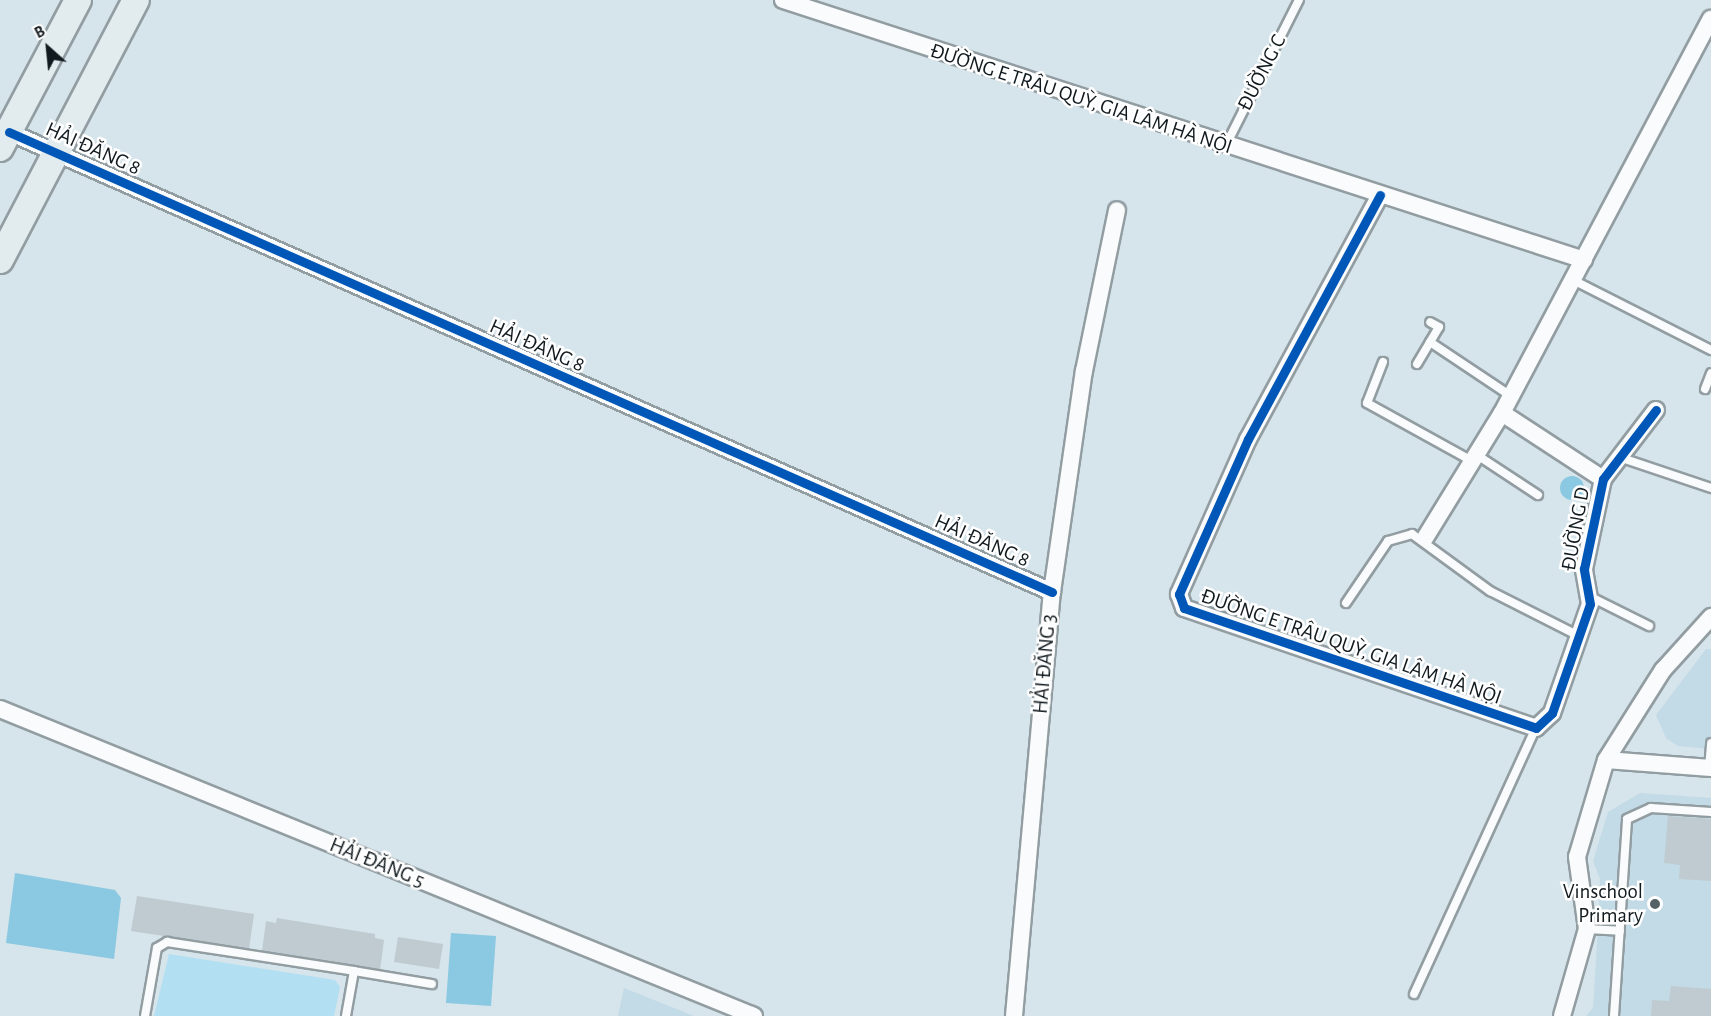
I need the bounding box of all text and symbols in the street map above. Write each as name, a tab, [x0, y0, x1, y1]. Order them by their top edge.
north arrow	[18, 18, 78, 78]
text: B	[32, 23, 48, 41]
street label: ĐƯỜNG C	[1232, 31, 1292, 115]
street label: ĐƯỜNG E TRÂU QUỲ, GIA LÂM HÀ NỘI	[927, 38, 1235, 160]
street label: HẢI ĐĂNG 8	[42, 117, 144, 181]
street label: HẢI ĐĂNG 8	[486, 314, 588, 378]
street label: ĐƯỜNG D	[1556, 485, 1596, 573]
street label: HẢI ĐĂNG 8	[931, 509, 1033, 573]
street label: ĐƯỜNG E TRÂU QUỲ, GIA LÂM HÀ NỘI	[1197, 584, 1505, 710]
street label: HẢI ĐĂNG 3	[1028, 613, 1062, 715]
street label: HẢI ĐĂNG 5	[326, 833, 428, 893]
place label: Vinschool Primary	[1563, 879, 1643, 929]
marker: Vinschool Primary	[1648, 897, 1662, 911]

